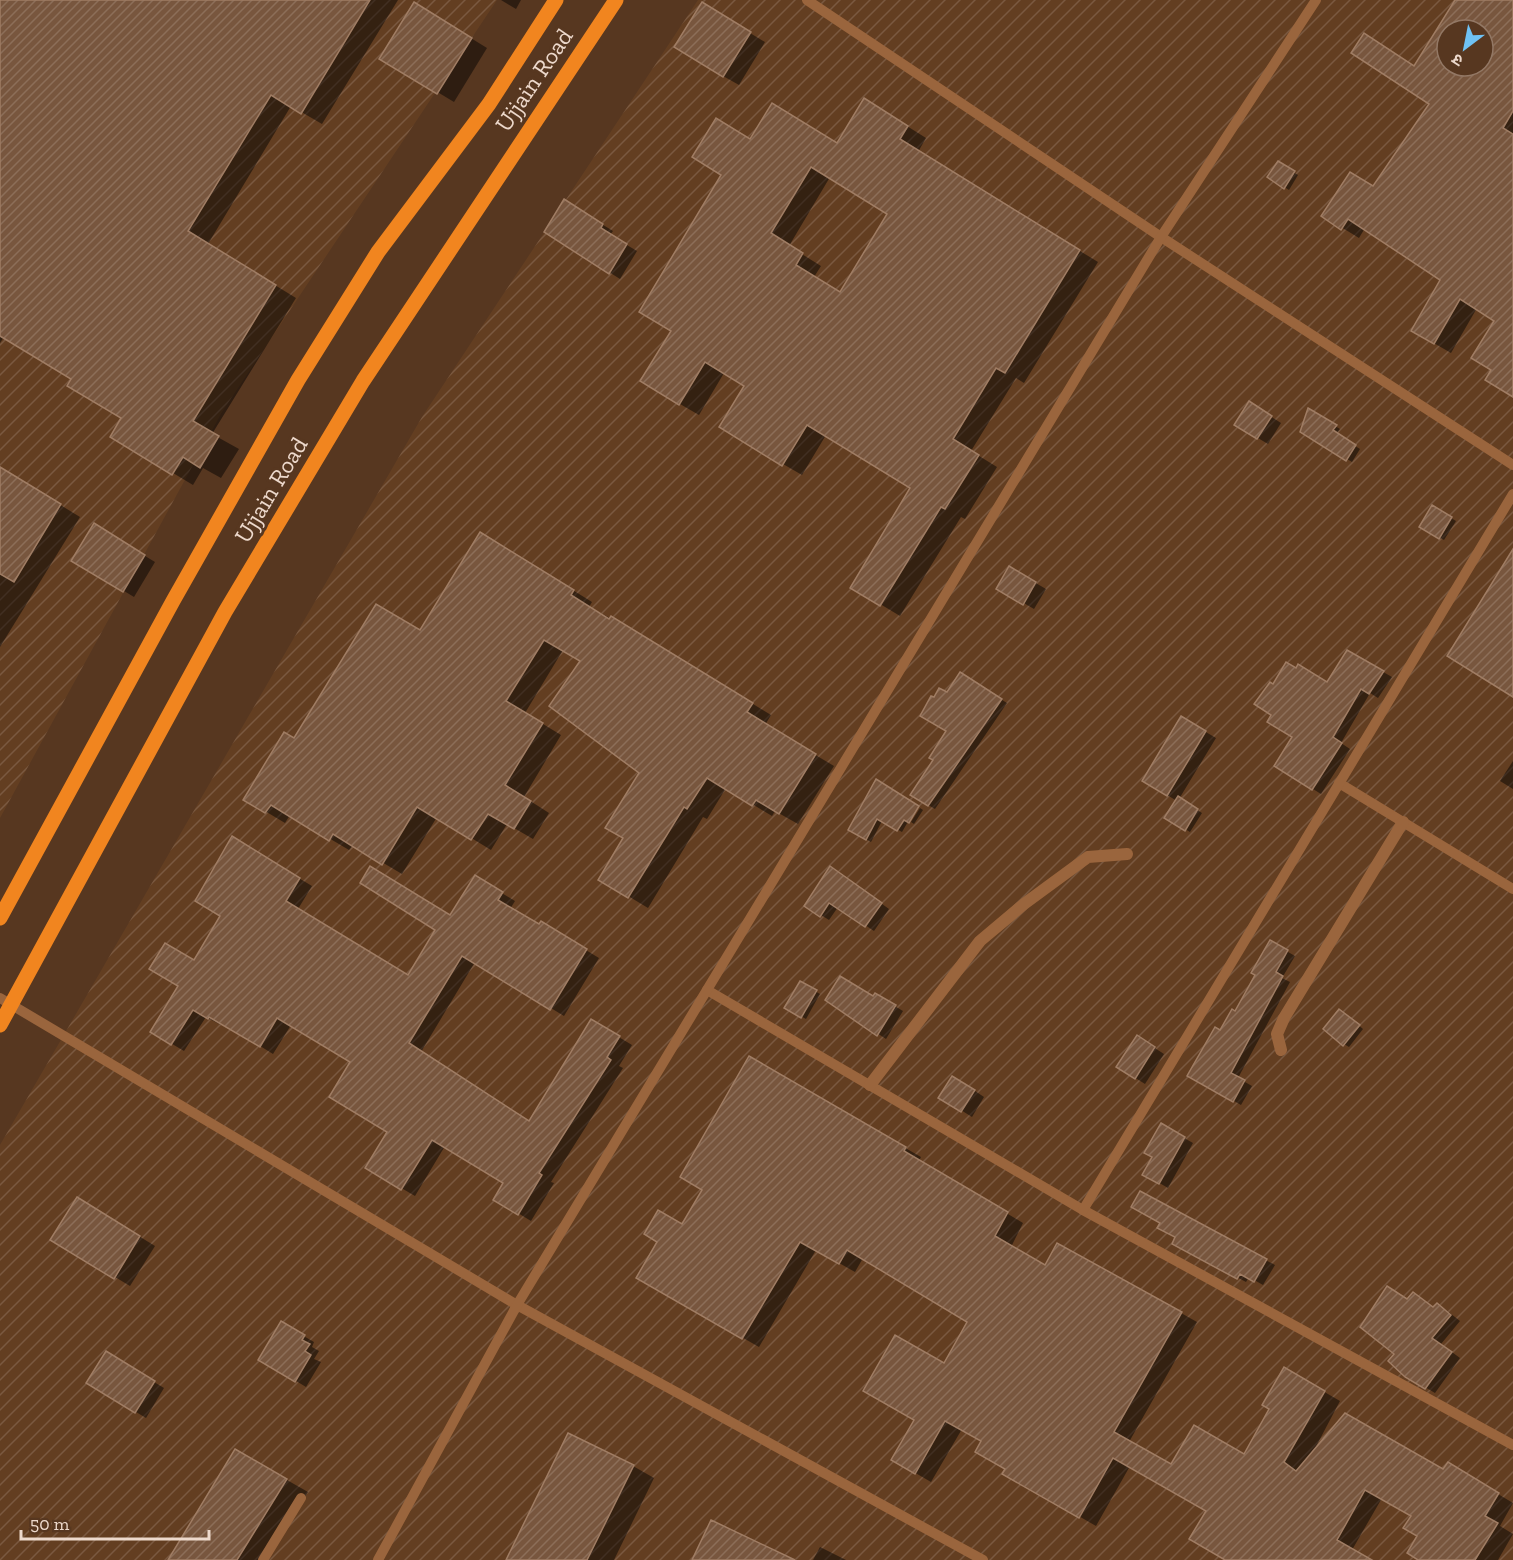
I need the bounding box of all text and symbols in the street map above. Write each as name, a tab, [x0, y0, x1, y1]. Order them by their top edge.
north arrow	[1435, 18, 1495, 78]
street label: Ujjain Road	[489, 23, 579, 137]
text: उ	[1448, 49, 1466, 71]
street label: Ujjain Road	[228, 432, 313, 548]
scale bar	[21, 1503, 208, 1541]
text: 50 m	[30, 1513, 70, 1535]

